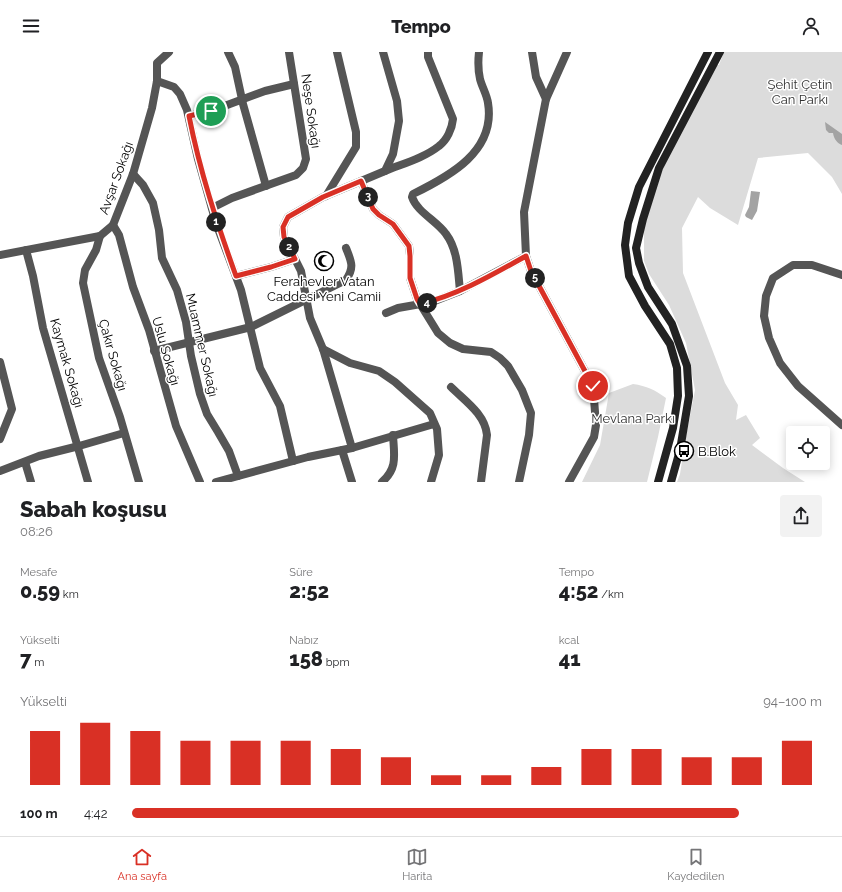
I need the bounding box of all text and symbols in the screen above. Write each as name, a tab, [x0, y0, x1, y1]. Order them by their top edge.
icon: menu	[20, 15, 42, 37]
icon: person	[800, 15, 822, 37]
text: Tempo	[391, 16, 451, 37]
street label: Neşe Sokağı	[298, 73, 324, 149]
park label: Şehit Çetin Can Parkı	[768, 77, 832, 107]
pin	[194, 94, 228, 128]
icon: arrive	[200, 100, 222, 122]
street label: Avşar Sokağı	[96, 139, 136, 217]
pin: 3	[358, 187, 378, 207]
text: 3	[365, 190, 371, 203]
pin: 1	[206, 212, 226, 232]
text: 1	[213, 215, 219, 228]
pin: 2	[279, 237, 299, 257]
text: 2	[286, 240, 292, 253]
mosque icon: Ferahevler Vatan Caddesi Yeni Camii	[313, 250, 335, 272]
pin: 5	[525, 268, 545, 288]
text: 5	[532, 271, 538, 284]
place label: Ferahevler Vatan Caddesi Yeni Camii	[267, 274, 381, 304]
street label: Muammer Sokağı	[183, 292, 221, 398]
pin: 4	[417, 293, 437, 313]
text: 4	[424, 296, 430, 309]
street label: Uslu Sokağı	[149, 315, 183, 387]
street label: Kaymak Sokağı	[47, 317, 87, 409]
street label: Çakır Sokağı	[96, 317, 130, 393]
pin	[576, 369, 610, 403]
icon: check	[582, 375, 604, 397]
park label: Mevlana Parkı	[591, 411, 675, 426]
map controls	[786, 426, 830, 470]
button: locate	[786, 426, 830, 470]
bus stop icon: B.Blok	[673, 440, 695, 462]
place label: B.Blok	[698, 444, 736, 459]
button: share	[780, 495, 822, 537]
text: Sabah koşusu	[20, 496, 167, 522]
text: 08:26	[20, 524, 53, 539]
text: Mesafe	[20, 566, 57, 579]
text: Süre	[289, 566, 313, 579]
text: Tempo	[559, 566, 594, 579]
text: 0.59	[20, 579, 60, 603]
text: 2:52	[289, 579, 329, 603]
text: 4:52	[559, 579, 598, 603]
text: km	[60, 588, 79, 601]
text: /km	[598, 588, 624, 601]
text: Yükselti	[20, 634, 60, 647]
text: Nabız	[289, 634, 318, 647]
text: kcal	[559, 634, 579, 647]
text: 7	[20, 647, 32, 671]
text: 158	[289, 647, 323, 671]
text: 41	[559, 647, 581, 671]
text: m	[32, 656, 44, 669]
text: bpm	[323, 656, 350, 669]
text: Yükselti	[20, 694, 67, 709]
text: 94–100 m	[763, 694, 822, 709]
text: 100 m	[20, 806, 58, 821]
text: 4:42	[84, 806, 107, 821]
tab: Ana sayfa	[118, 846, 167, 883]
tab: Harita	[402, 846, 432, 883]
tab: Kaydedilen	[667, 846, 724, 883]

